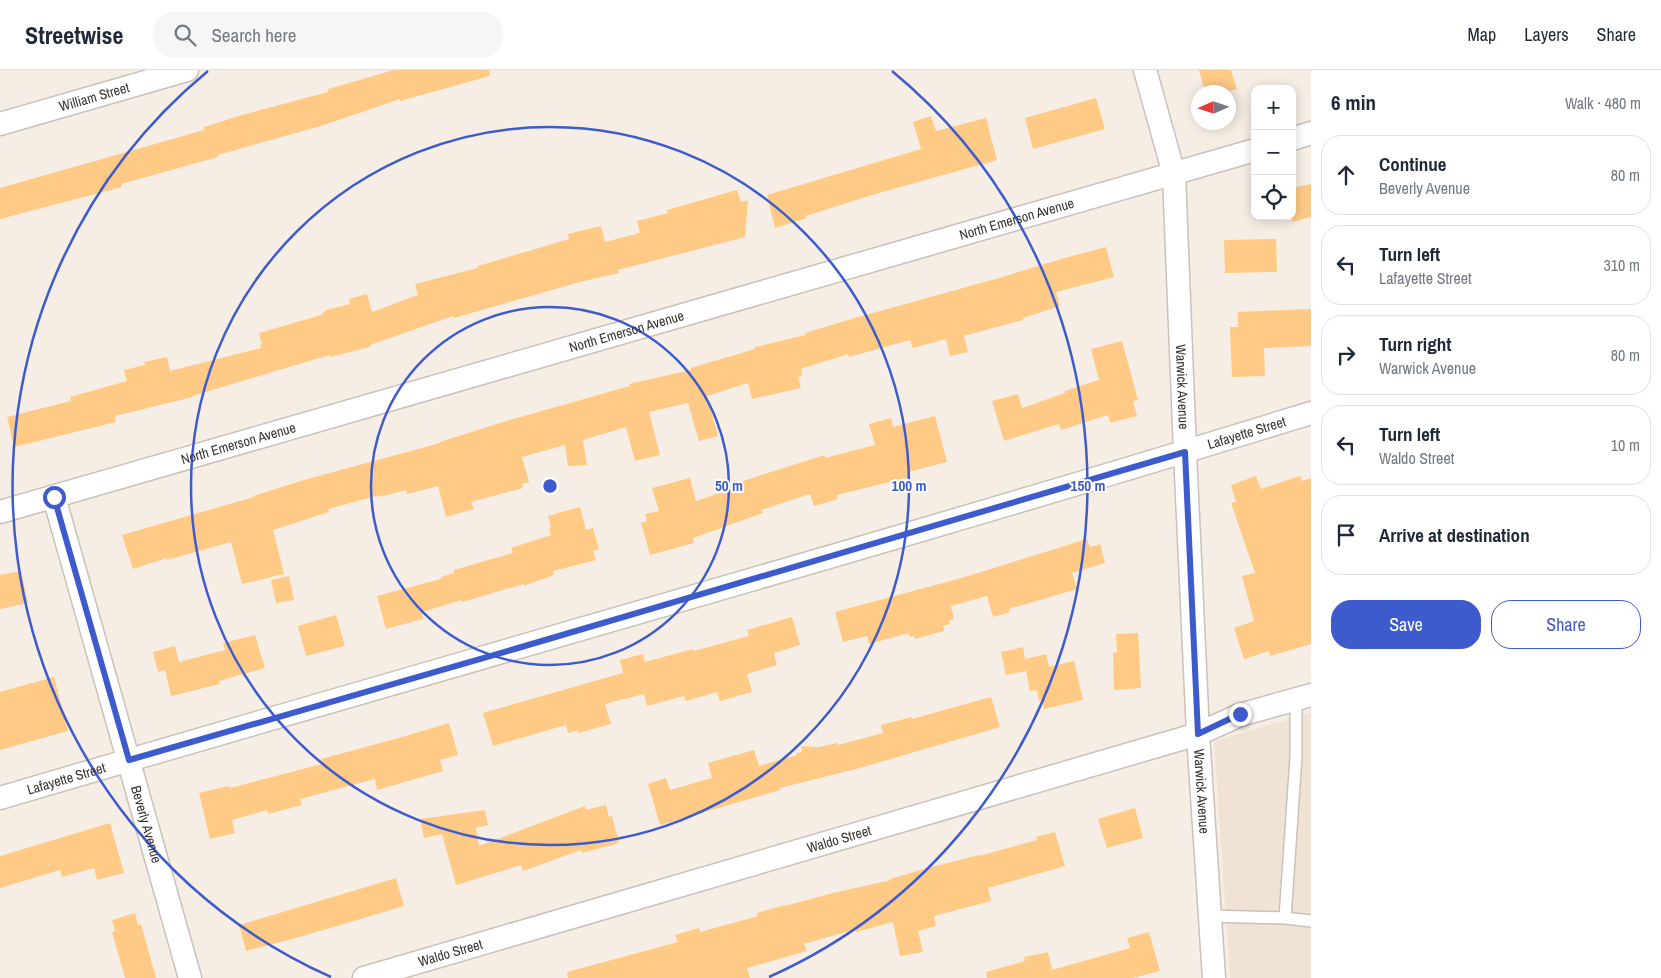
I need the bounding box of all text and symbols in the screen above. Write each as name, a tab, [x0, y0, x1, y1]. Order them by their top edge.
search box	[153, 12, 503, 57]
text: Streetwise	[25, 19, 123, 51]
icon: search	[171, 21, 199, 49]
text: Search here	[211, 22, 296, 48]
text: Map	[1468, 22, 1496, 47]
text: Layers	[1524, 22, 1569, 47]
text: Share	[1597, 22, 1636, 47]
street label: William Street	[57, 78, 131, 115]
north arrow	[1191, 85, 1236, 130]
map controls	[1251, 85, 1296, 220]
button: +	[1251, 85, 1296, 130]
text: 6 min	[1331, 88, 1376, 117]
text: Walk · 480 m	[1565, 92, 1641, 114]
button: −	[1251, 130, 1296, 175]
text: Continue	[1379, 151, 1447, 177]
icon: ahead	[1332, 161, 1360, 189]
text: 80 m	[1611, 164, 1640, 186]
button: locate	[1251, 175, 1296, 220]
text: Beverly Avenue	[1379, 177, 1470, 199]
street label: North Emerson Avenue	[957, 194, 1076, 244]
text: Turn left	[1379, 241, 1440, 267]
icon: left	[1332, 251, 1360, 279]
text: 310 m	[1604, 254, 1640, 276]
text: Lafayette Street	[1379, 267, 1472, 289]
street label: North Emerson Avenue	[567, 306, 686, 356]
text: Turn right	[1379, 331, 1451, 357]
icon: right	[1332, 341, 1360, 369]
street label: Warwick Avenue	[1172, 344, 1193, 430]
text: 80 m	[1611, 344, 1640, 366]
text: Warwick Avenue	[1379, 357, 1476, 379]
street label: Lafayette Street	[1205, 412, 1288, 453]
street label: North Emerson Avenue	[179, 418, 298, 468]
text: Turn left	[1379, 421, 1440, 447]
icon: left	[1332, 431, 1360, 459]
text: 10 m	[1611, 434, 1640, 456]
text: Waldo Street	[1379, 447, 1454, 469]
text: 50 m	[715, 475, 743, 496]
text: 100 m	[892, 475, 926, 496]
text: 150 m	[1071, 475, 1105, 496]
centre of rings	[541, 477, 559, 495]
route start	[43, 486, 66, 509]
icon: arrive	[1332, 521, 1360, 549]
text: Arrive at destination	[1379, 522, 1530, 548]
button: Save	[1331, 600, 1481, 649]
button: Share	[1491, 600, 1641, 649]
route end	[1229, 703, 1252, 726]
street label: Warwick Avenue	[1190, 748, 1214, 834]
street label: Lafayette Street	[25, 758, 108, 799]
street label: Beverly Avenue	[127, 783, 166, 865]
street label: Waldo Street	[805, 821, 873, 857]
street label: Waldo Street	[416, 935, 485, 971]

